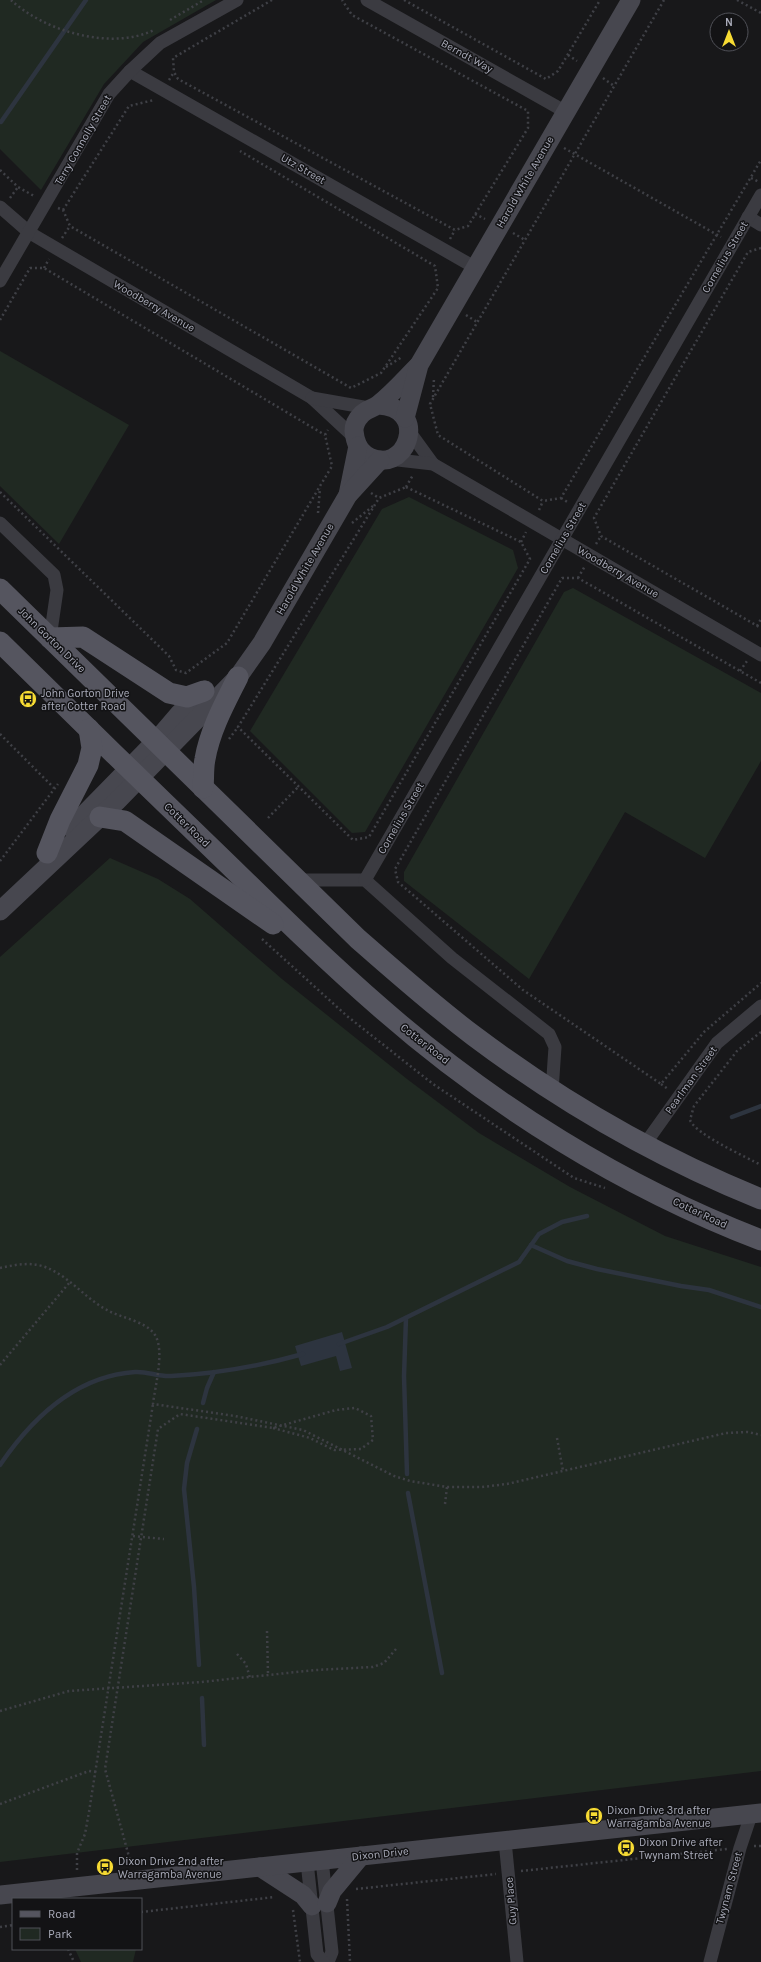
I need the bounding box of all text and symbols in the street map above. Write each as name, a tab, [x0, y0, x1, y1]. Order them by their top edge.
north arrow	[709, 12, 749, 52]
text: N	[725, 16, 733, 29]
street label: Berndt Way	[439, 36, 495, 76]
street label: Terry Connolly Street	[52, 93, 114, 187]
street label: Harold White Avenue	[493, 133, 557, 230]
street label: Utz Street	[278, 151, 328, 187]
street label: Cornelius Street	[699, 219, 751, 295]
street label: Woodberry Avenue	[111, 277, 197, 335]
street label: Cornelius Street	[537, 500, 589, 576]
street label: Harold White Avenue	[273, 520, 337, 617]
street label: Woodberry Avenue	[575, 543, 661, 601]
street label: John Gorton Drive	[16, 605, 89, 676]
place label: John Gorton Drive after Cotter Road	[41, 687, 130, 713]
bus stop icon: John Gorton Drive after Cotter Road	[18, 689, 38, 709]
street label: Cornelius Street	[375, 780, 427, 856]
street label: Cotter Road	[161, 800, 213, 850]
street label: Cotter Road	[398, 1021, 452, 1067]
street label: Pearlman Street	[662, 1044, 720, 1116]
street label: Cotter Road	[671, 1195, 729, 1231]
place label: Dixon Drive 3rd after Warragamba Avenue	[607, 1804, 711, 1830]
bus stop icon: Dixon Drive 3rd after Warragamba Avenue	[584, 1806, 604, 1826]
place label: Dixon Drive after Twynam Street	[639, 1836, 722, 1862]
bus stop icon: Dixon Drive after Twynam Street	[616, 1838, 636, 1858]
street label: Dixon Drive	[351, 1845, 409, 1863]
street label: Twynam Street	[713, 1851, 745, 1925]
place label: Dixon Drive 2nd after Warragamba Avenue	[118, 1855, 223, 1881]
bus stop icon: Dixon Drive 2nd after Warragamba Avenue	[95, 1857, 115, 1877]
street label: Guy Place	[502, 1876, 520, 1925]
legend	[12, 1898, 142, 1950]
text: Road	[48, 1907, 76, 1921]
text: Park	[48, 1927, 73, 1941]

